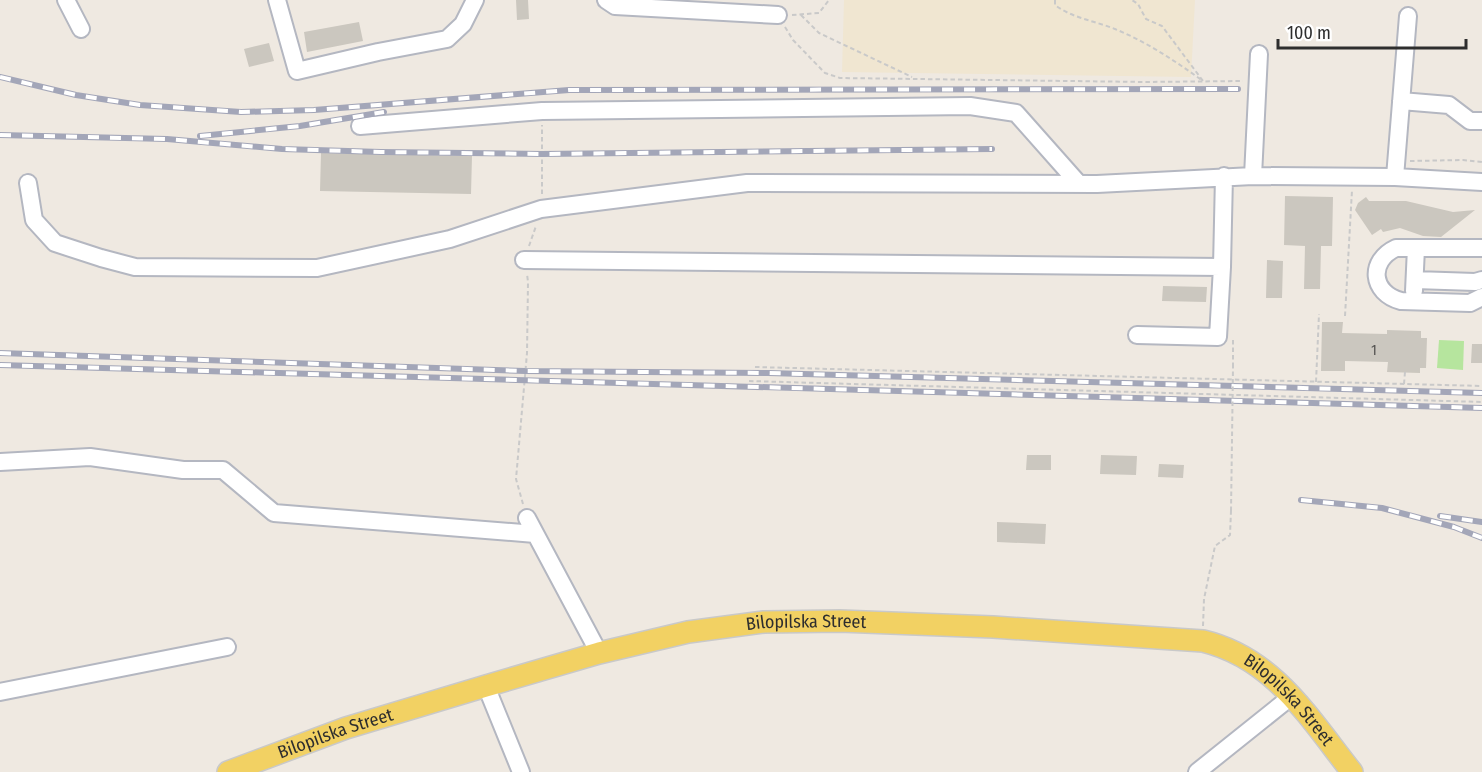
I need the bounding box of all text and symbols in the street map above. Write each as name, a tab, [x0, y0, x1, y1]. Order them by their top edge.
scale bar	[1278, 12, 1466, 50]
text: 100 m	[1287, 22, 1331, 44]
house number: 1	[1371, 341, 1377, 359]
street label: Bilopilska Street	[744, 610, 867, 635]
street label: Bilopilska Street	[1240, 649, 1339, 750]
street label: Bilopilska Street	[274, 704, 396, 764]

